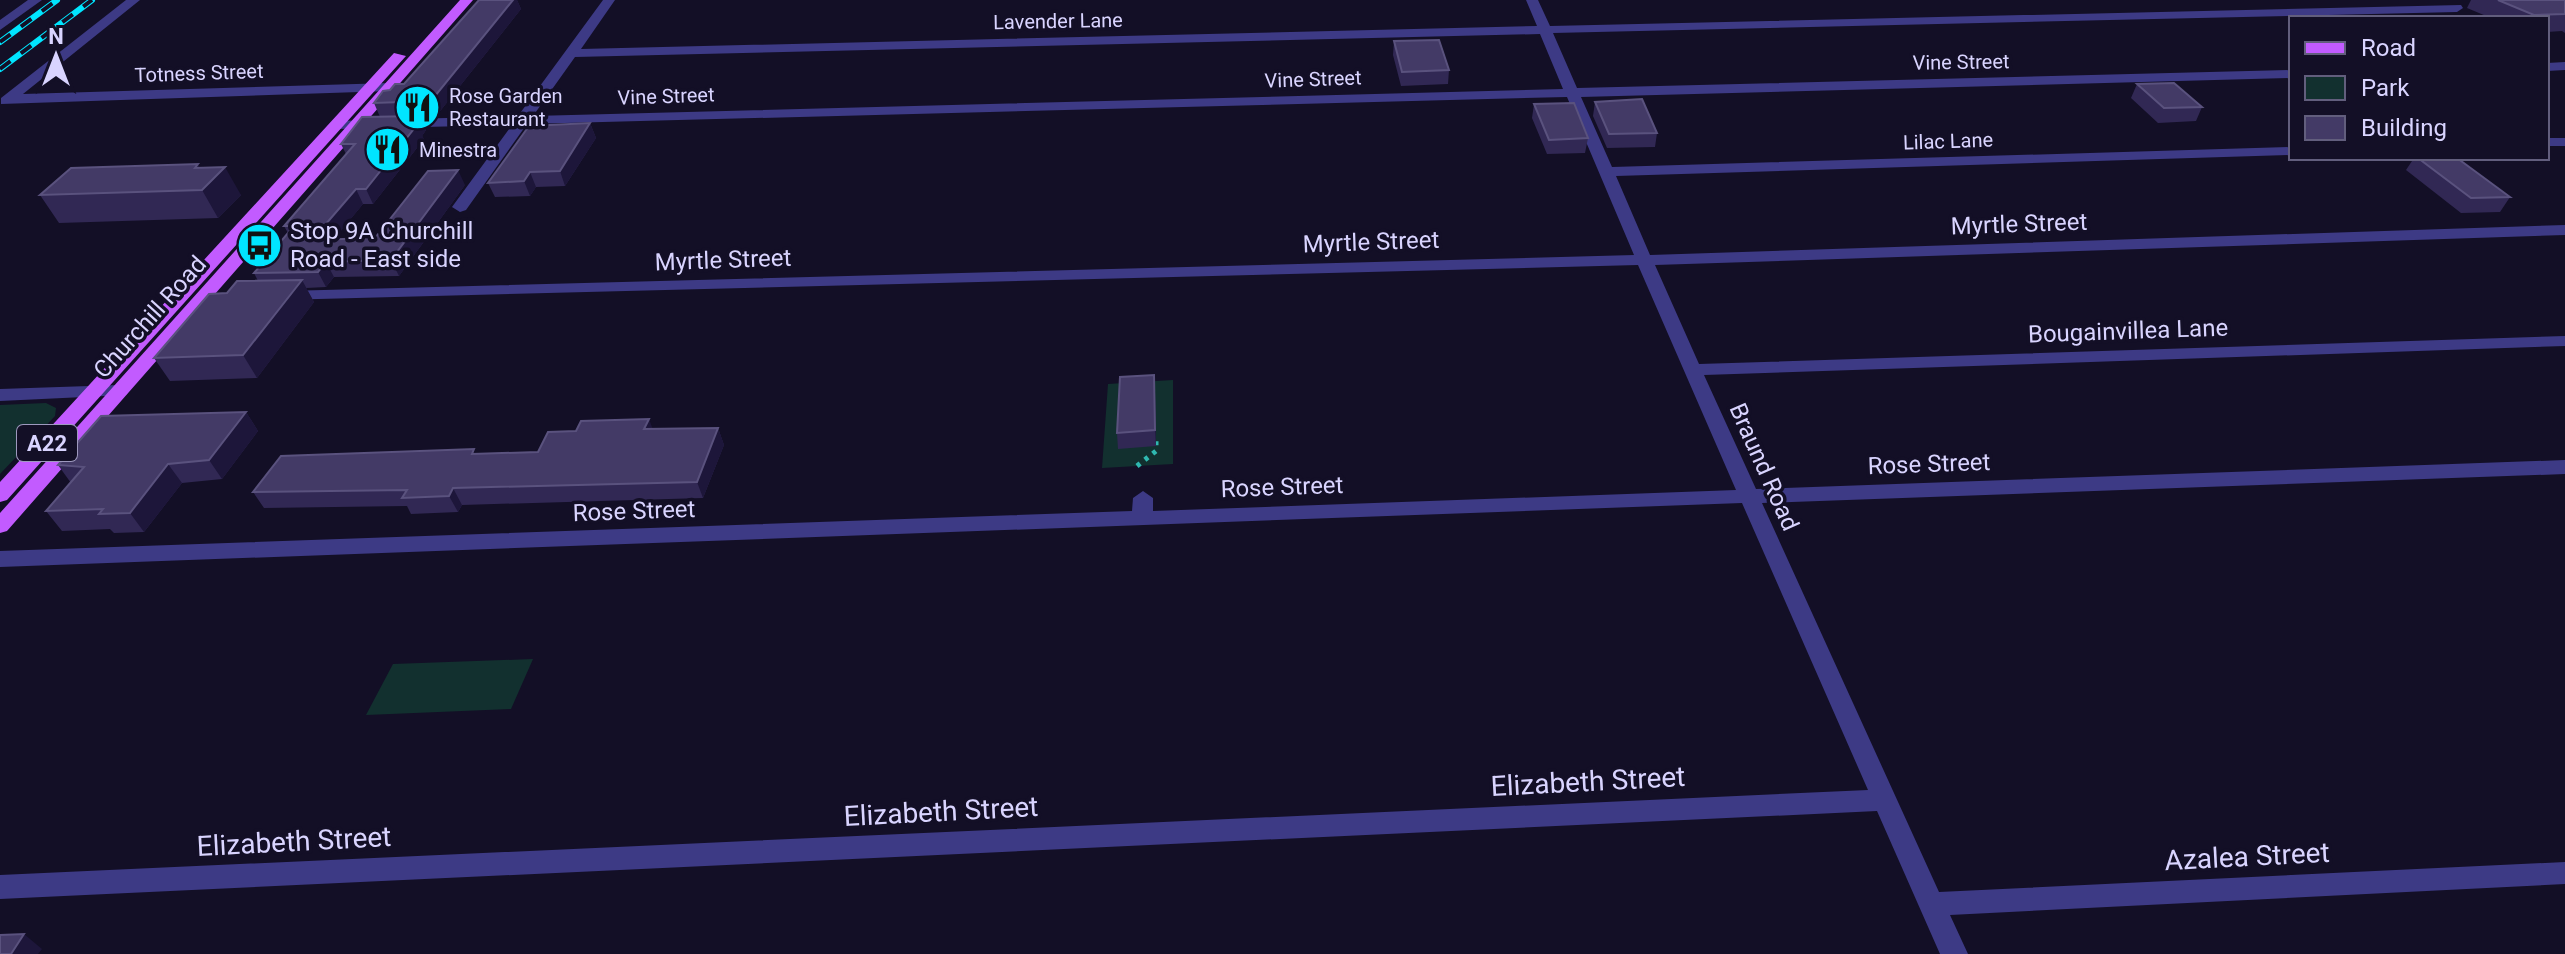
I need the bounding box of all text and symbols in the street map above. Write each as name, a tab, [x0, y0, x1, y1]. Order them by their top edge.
street label: Lavender Lane	[993, 8, 1123, 34]
north arrow	[16, 16, 96, 96]
legend	[2289, 16, 2549, 160]
text: N	[48, 24, 64, 49]
text: Road	[2361, 34, 2416, 62]
street label: Vine Street	[1912, 49, 2010, 75]
street label: Totness Street	[134, 59, 264, 87]
street label: Vine Street	[1264, 65, 1362, 93]
text: Park	[2361, 74, 2410, 102]
street label: Vine Street	[617, 82, 715, 110]
restaurant icon: Rose Garden Restaurant	[394, 84, 442, 132]
place label: Rose Garden Restaurant	[449, 84, 563, 131]
text: Building	[2361, 114, 2447, 142]
restaurant icon: Minestra	[364, 126, 412, 174]
street label: Lilac Lane	[1903, 127, 1993, 155]
place label: Minestra	[419, 138, 497, 162]
street label: Myrtle Street	[1950, 208, 2088, 240]
place label: Stop 9A Churchill Road - East side	[290, 217, 473, 273]
bus stop icon: Stop 9A Churchill Road - East side	[235, 221, 283, 269]
street label: Myrtle Street	[1302, 226, 1440, 258]
street label: Myrtle Street	[654, 244, 792, 276]
street label: Churchill Road	[88, 250, 212, 384]
street label: Bougainvillea Lane	[2027, 314, 2229, 348]
street label: Braund Road	[1723, 399, 1805, 535]
road number: A22	[17, 425, 77, 461]
street label: Rose Street	[1867, 448, 1991, 480]
street label: Rose Street	[1220, 471, 1344, 503]
street label: Rose Street	[572, 495, 696, 527]
street label: Elizabeth Street	[1490, 760, 1686, 803]
street label: Elizabeth Street	[843, 790, 1039, 833]
street label: Elizabeth Street	[196, 820, 392, 863]
street label: Azalea Street	[2164, 836, 2330, 877]

